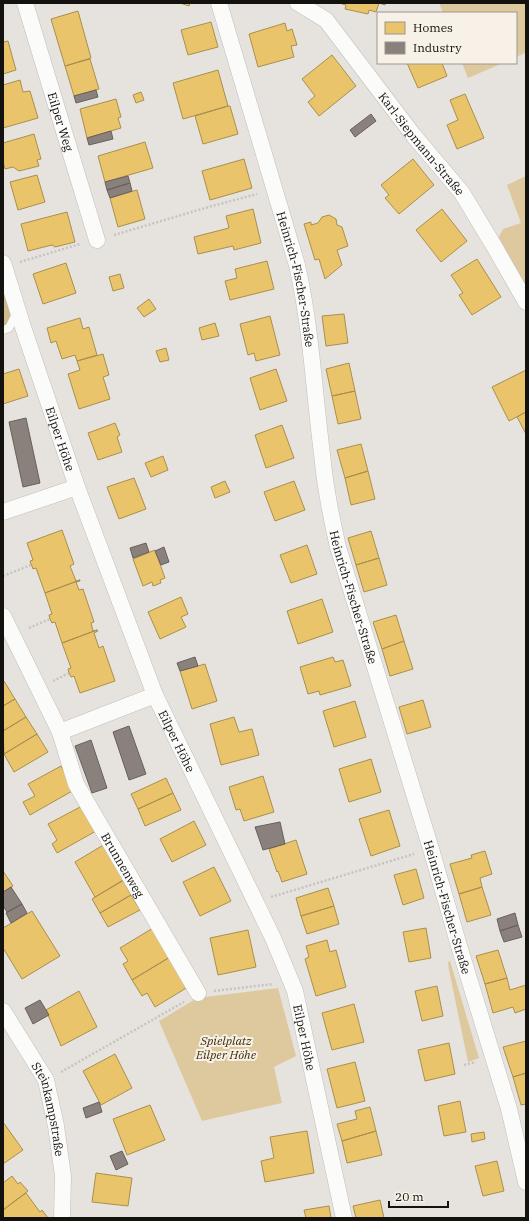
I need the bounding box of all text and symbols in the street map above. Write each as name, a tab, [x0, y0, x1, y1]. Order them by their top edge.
legend	[377, 12, 517, 64]
text: Homes	[413, 20, 453, 35]
text: Industry	[413, 40, 462, 55]
street label: Karl-Siepmann-Straße	[376, 89, 468, 198]
street label: Eilper Weg	[45, 90, 77, 154]
street label: Heinrich-Fischer-Straße	[274, 209, 318, 348]
street label: Eilper Höhe	[43, 404, 79, 473]
street label: Heinrich-Fischer-Straße	[327, 529, 381, 666]
street label: Eilper Höhe	[156, 707, 199, 774]
street label: Brunnenweg	[98, 830, 148, 900]
street label: Heinrich-Fischer-Straße	[421, 838, 475, 976]
street label: Eilper Höhe	[291, 1003, 319, 1072]
park label: Spielplatz Eilper Höhe	[195, 1033, 257, 1062]
street label: Steinkampstraße	[29, 1059, 68, 1157]
scale bar	[389, 1183, 448, 1209]
text: 20 m	[395, 1189, 424, 1204]

